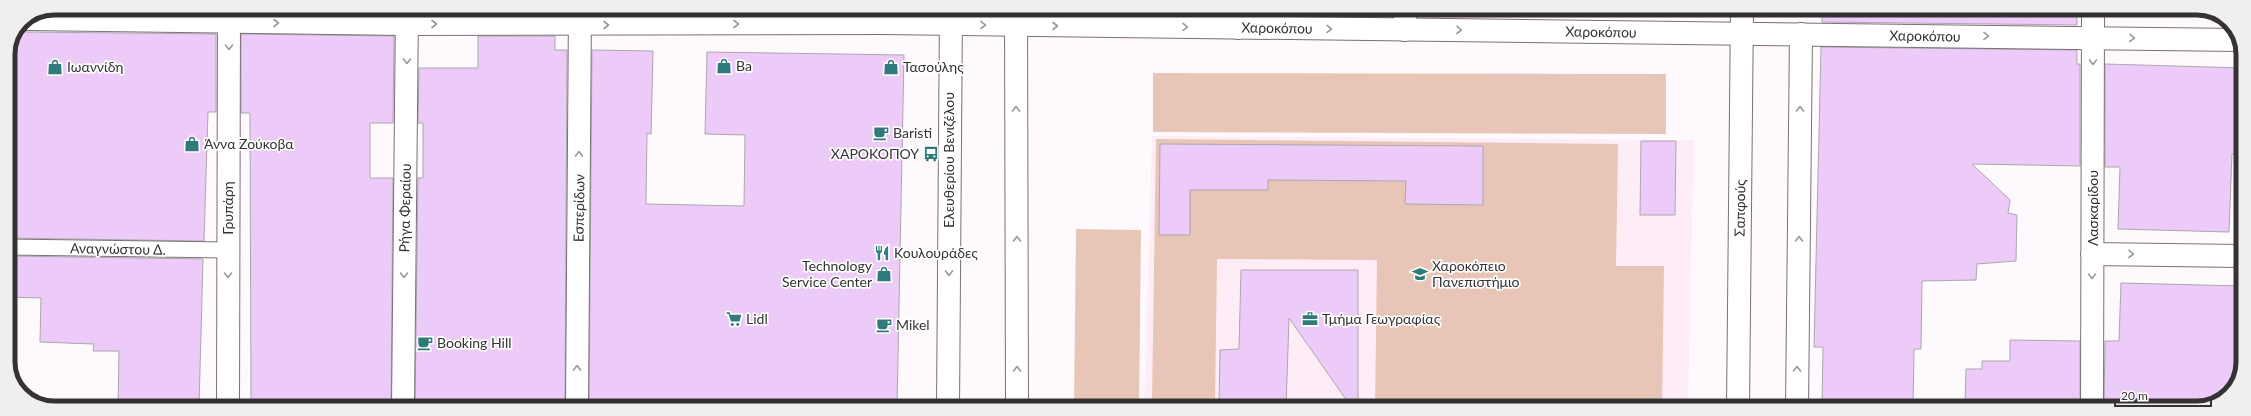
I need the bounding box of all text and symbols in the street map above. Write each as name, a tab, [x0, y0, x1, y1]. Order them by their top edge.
street label: Χαροκόπου	[1241, 18, 1313, 37]
one-way arrow	[273, 19, 279, 27]
one-way arrow	[431, 20, 437, 28]
one-way arrow	[733, 20, 739, 28]
one-way arrow	[603, 21, 609, 29]
one-way arrow	[980, 21, 986, 29]
one-way arrow	[1052, 22, 1058, 30]
street label: Χαροκόπου	[1565, 22, 1637, 41]
one-way arrow	[1182, 23, 1188, 31]
one-way arrow	[1326, 25, 1332, 33]
one-way arrow	[1456, 26, 1462, 34]
street label: Χαροκόπου	[1889, 26, 1961, 45]
one-way arrow	[1983, 32, 1989, 40]
one-way arrow	[2129, 34, 2135, 42]
one-way arrow	[225, 44, 233, 50]
shop icon: Ba	[715, 57, 733, 75]
place label: Ba	[736, 57, 752, 74]
shop icon: Ιωαννίδη	[46, 58, 64, 76]
place label: Ιωαννίδη	[67, 58, 124, 75]
one-way arrow	[403, 58, 411, 64]
shop icon: Τασούλης	[882, 58, 900, 76]
place label: Τασούλης	[903, 58, 964, 75]
one-way arrow	[2089, 59, 2097, 65]
street label: Ελευθερίου Βενιζέλου	[940, 92, 957, 228]
one-way arrow	[1012, 106, 1020, 112]
one-way arrow	[1796, 106, 1804, 112]
cafe icon: Baristi	[872, 124, 890, 142]
place label: Baristi	[893, 124, 932, 141]
shop icon: Άννα Ζούκοβα	[183, 135, 201, 153]
place label: Άννα Ζούκοβα	[204, 135, 294, 152]
place label: ΧΑΡΟΚΟΠΟΥ	[831, 145, 919, 162]
bus stop icon: ΧΑΡΟΚΟΠΟΥ	[922, 145, 940, 163]
one-way arrow	[575, 151, 583, 157]
street label: Ρήγα Φεραίου	[395, 163, 414, 253]
street label: Λασκαρίδου	[2084, 170, 2101, 246]
street label: Εσπερίδων	[569, 174, 588, 242]
street label: Σαπφούς	[1731, 179, 1749, 237]
street label: Γρυπάρη	[219, 181, 236, 235]
one-way arrow	[1013, 236, 1021, 242]
one-way arrow	[1795, 236, 1803, 242]
street label: Αναγνώστου Δ.	[70, 239, 166, 258]
restaurant icon: Κουλουράδες	[873, 244, 891, 262]
place label: Κουλουράδες	[894, 244, 978, 261]
one-way arrow	[2128, 250, 2134, 258]
place label: Technology Service Center	[782, 257, 873, 290]
place label: Χαροκόπειο Πανεπιστήμιο	[1432, 257, 1520, 290]
shop icon: Technology Service Center	[875, 265, 893, 283]
school or university icon: Χαροκόπειο Πανεπιστήμιο	[1411, 265, 1429, 283]
one-way arrow	[945, 270, 953, 276]
one-way arrow	[224, 272, 232, 278]
one-way arrow	[400, 272, 408, 278]
one-way arrow	[2088, 273, 2096, 279]
supermarket icon: Lidl	[725, 310, 743, 328]
place label: Lidl	[746, 310, 768, 327]
office icon: Τμήμα Γεωγραφίας	[1301, 310, 1319, 328]
place label: Τμήμα Γεωγραφίας	[1322, 310, 1441, 327]
cafe icon: Mikel	[875, 316, 893, 334]
place label: Mikel	[896, 316, 930, 333]
cafe icon: Booking Hill	[416, 334, 434, 352]
place label: Booking Hill	[437, 334, 512, 351]
one-way arrow	[573, 365, 581, 371]
one-way arrow	[1013, 366, 1021, 372]
one-way arrow	[1793, 366, 1801, 372]
scale bar	[2115, 382, 2211, 408]
text: 20 m	[2121, 388, 2148, 403]

